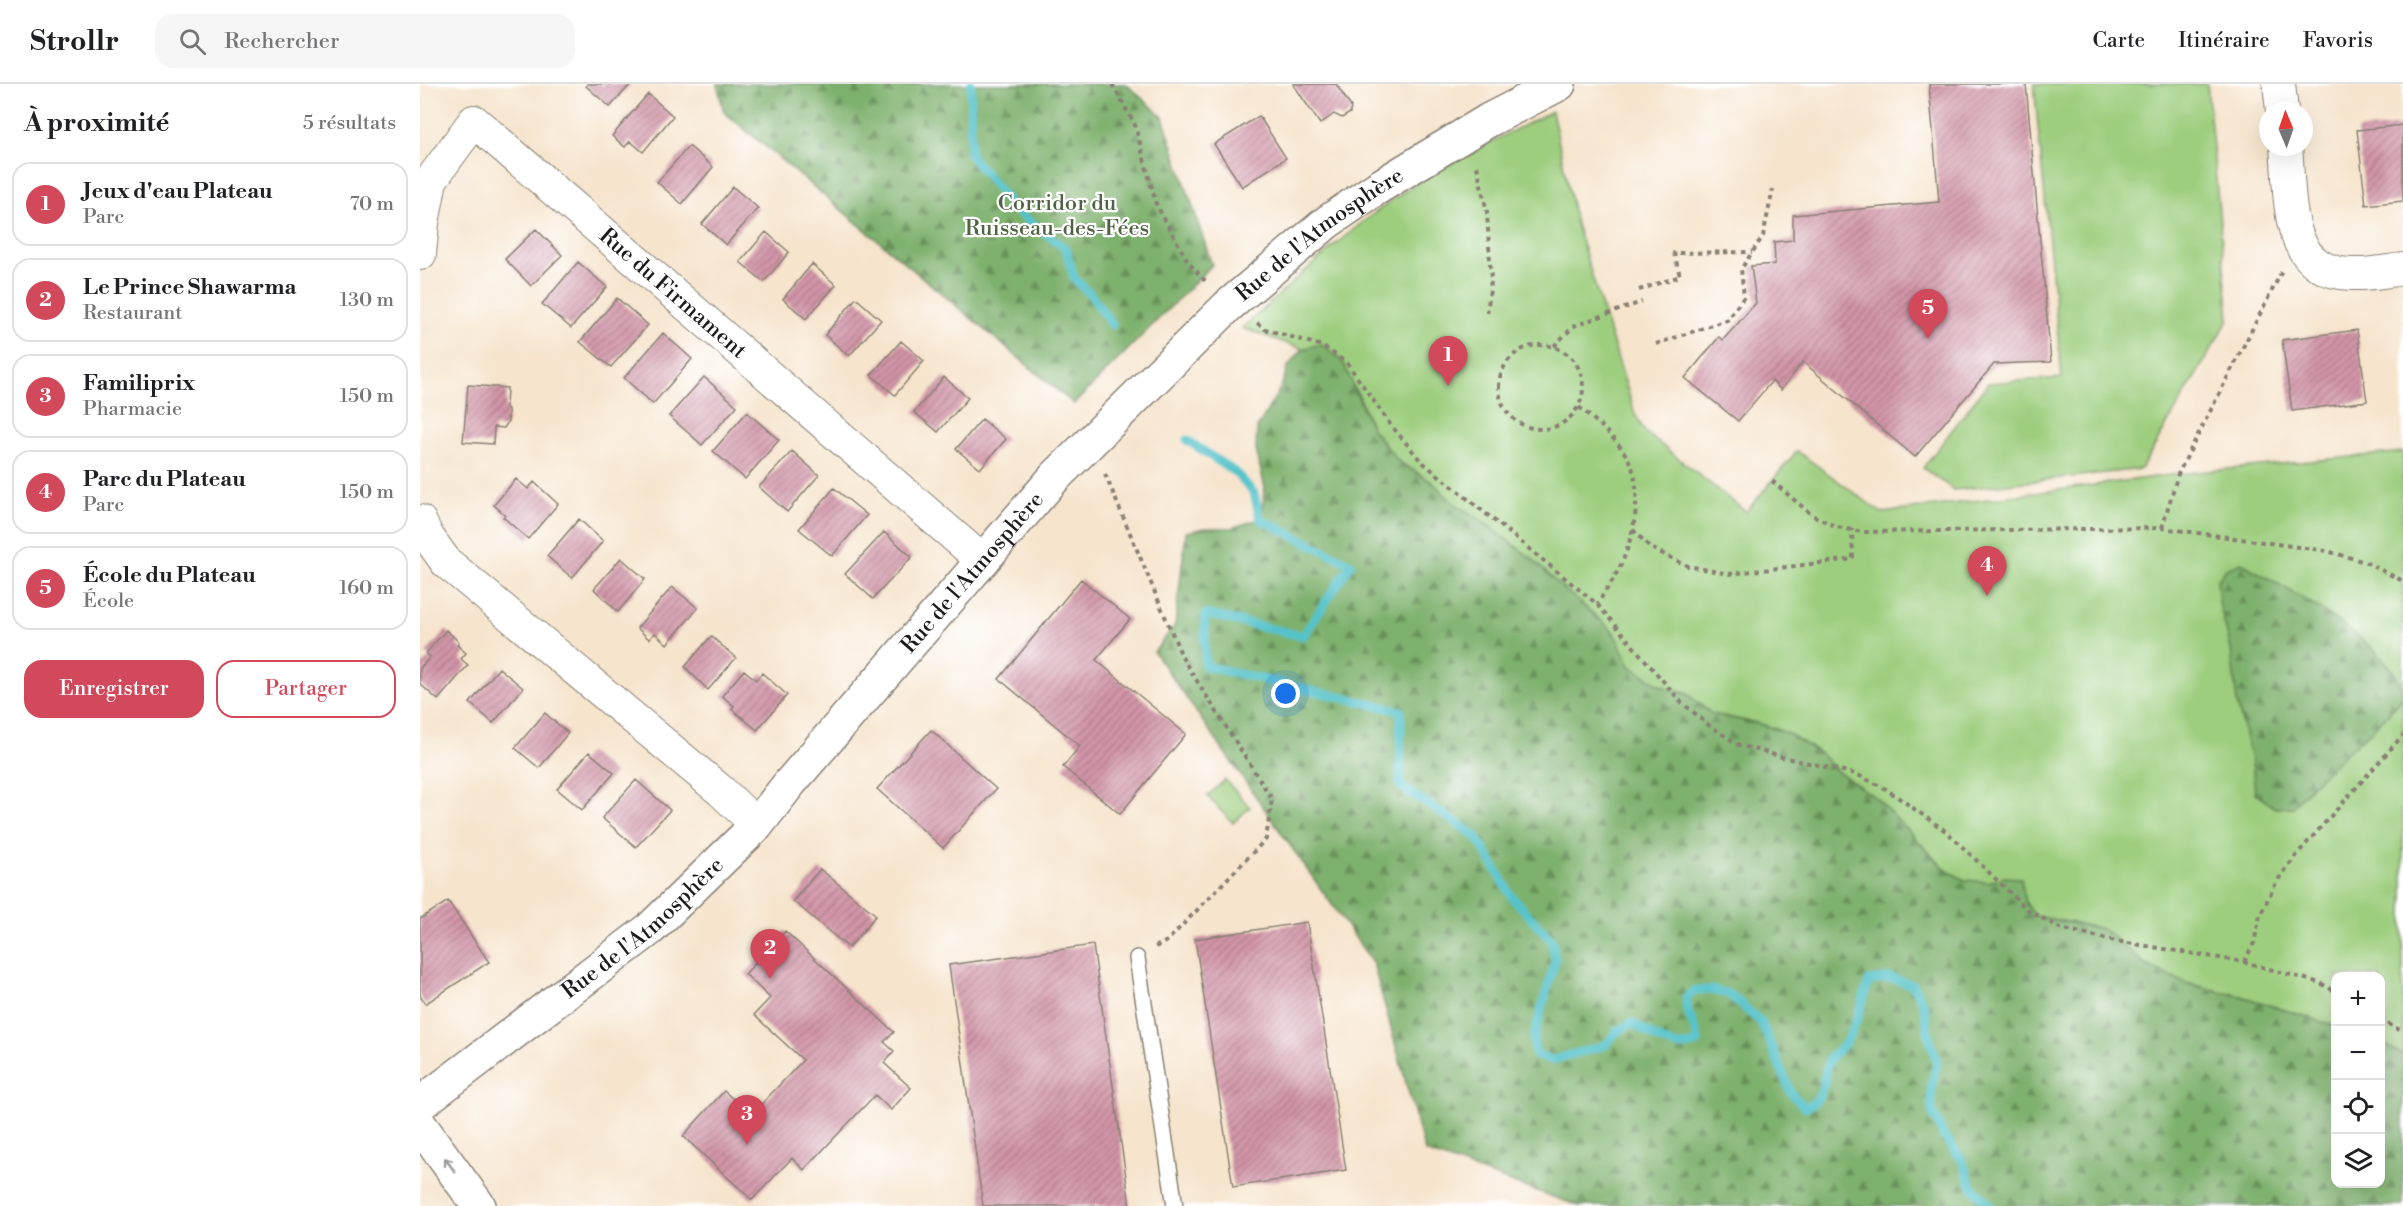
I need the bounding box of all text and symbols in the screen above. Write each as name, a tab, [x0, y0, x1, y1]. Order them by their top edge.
search box	[155, 14, 575, 68]
text: Strollr	[30, 24, 119, 59]
icon: search	[176, 25, 209, 58]
text: Rechercher	[224, 28, 339, 55]
text: Carte	[2093, 28, 2145, 54]
text: Itinéraire	[2178, 28, 2270, 54]
text: Favoris	[2303, 28, 2373, 54]
north arrow	[2259, 102, 2313, 156]
text: À proximité	[24, 107, 169, 139]
text: 5 résultats	[303, 111, 396, 136]
street label: Rue de l'Atmosphère	[1230, 162, 1408, 307]
text: Jeux d'eau Plateau	[83, 178, 273, 205]
park label: Corridor du Ruisseau-des-Fées	[965, 190, 1149, 242]
text: 1	[41, 192, 50, 217]
text: 70 m	[350, 192, 394, 217]
text: Parc	[83, 205, 124, 230]
street label: Rue du Firmament	[594, 222, 752, 364]
text: Le Prince Shawarma	[83, 274, 296, 301]
text: 2	[39, 288, 52, 313]
text: 130 m	[339, 288, 394, 313]
pin: 5	[1908, 290, 1948, 339]
text: Restaurant	[83, 301, 182, 326]
pin: 1	[1428, 336, 1468, 386]
text: Familiprix	[83, 370, 195, 397]
text: 3	[39, 384, 52, 409]
text: 150 m	[339, 384, 394, 409]
text: Pharmacie	[83, 397, 182, 422]
text: Parc du Plateau	[83, 466, 246, 493]
text: 4	[39, 480, 52, 505]
text: 150 m	[339, 480, 394, 505]
street label: Rue de l'Atmosphère	[895, 486, 1049, 659]
text: Parc	[83, 493, 124, 518]
pin: 4	[1968, 546, 2006, 596]
text: École du Plateau	[83, 562, 256, 589]
text: 5	[39, 576, 52, 601]
text: 160 m	[339, 576, 394, 601]
text: École	[83, 589, 134, 614]
button: Enregistrer	[24, 660, 204, 718]
button: Partager	[216, 660, 396, 718]
your location	[1271, 679, 1300, 708]
street label: Rue de l'Atmosphère	[556, 851, 729, 1005]
pin: 2	[750, 930, 790, 979]
map controls	[2331, 972, 2385, 1188]
button: +	[2331, 972, 2385, 1026]
button: −	[2331, 1026, 2385, 1080]
button: locate	[2331, 1080, 2385, 1134]
pin: 3	[728, 1096, 766, 1145]
button: layers	[2331, 1134, 2385, 1188]
one-way arrow	[443, 1158, 456, 1174]

